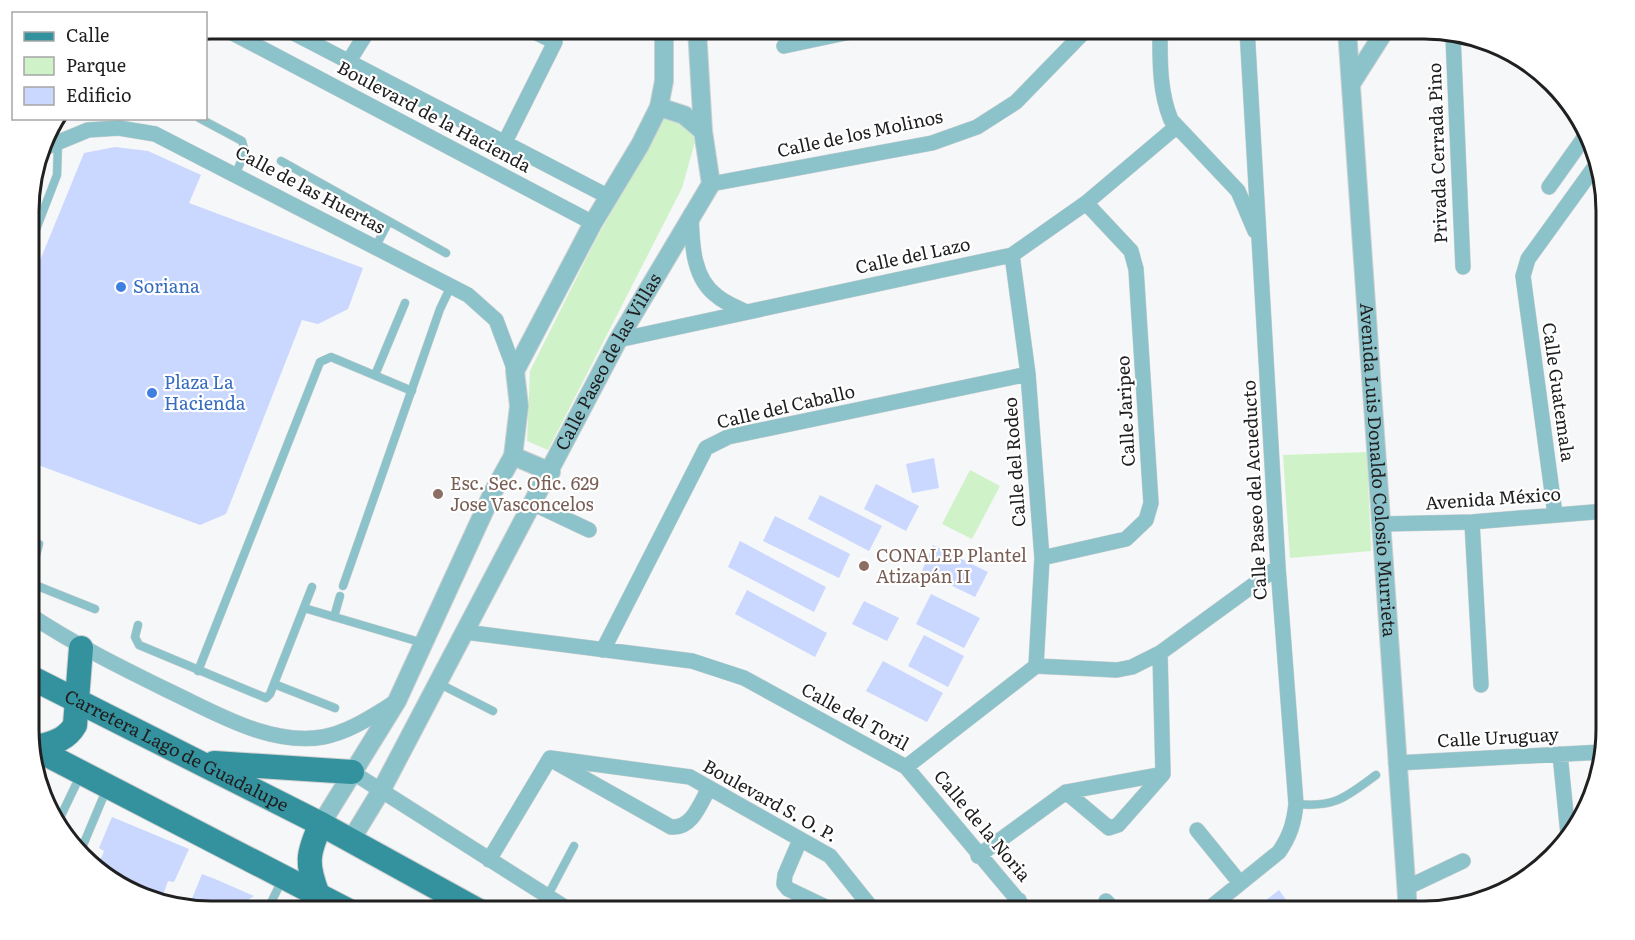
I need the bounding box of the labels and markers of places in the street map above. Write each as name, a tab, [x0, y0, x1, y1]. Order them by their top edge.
place label: Soriana	[133, 272, 200, 299]
marker: Soriana	[114, 280, 128, 294]
place label: Plaza La Hacienda	[164, 368, 246, 416]
marker: Plaza La Hacienda	[145, 386, 159, 400]
place label: Esc. Sec. Ofic. 629 Jose Vasconcelos	[450, 469, 599, 517]
marker: Esc. Sec. Ofic. 629 Jose Vasconcelos	[431, 487, 445, 501]
place label: CONALEP Plantel Atizapán II	[876, 541, 1027, 589]
marker: CONALEP Plantel Atizapán II	[857, 559, 871, 573]

